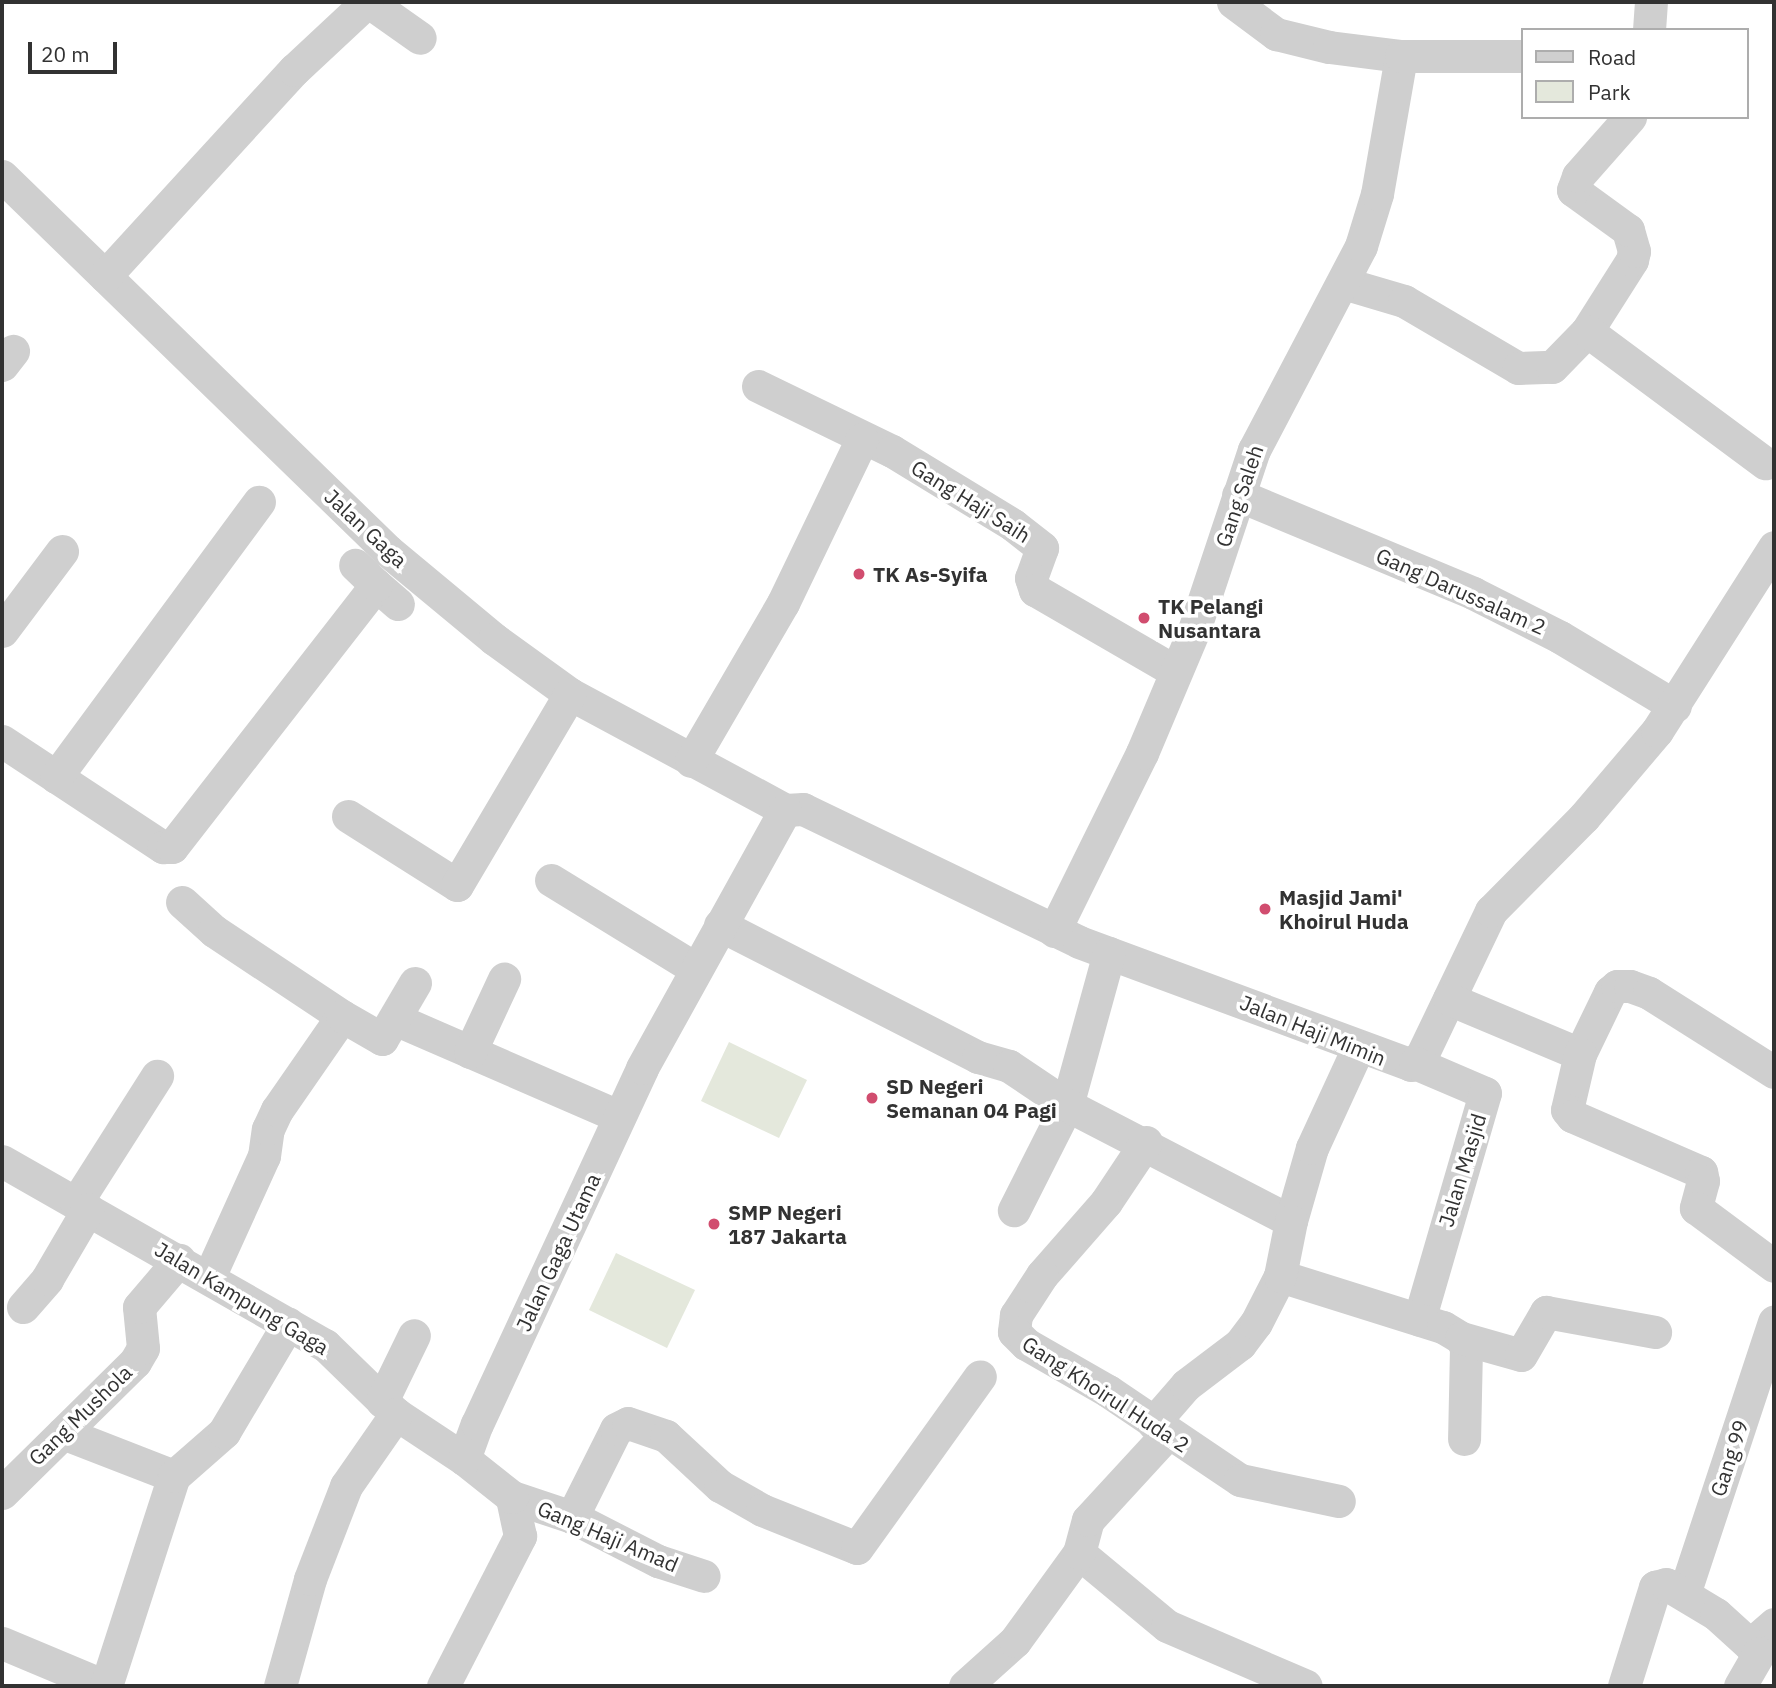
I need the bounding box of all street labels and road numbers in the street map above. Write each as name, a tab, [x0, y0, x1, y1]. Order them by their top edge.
street label: Gang Saleh	[1210, 442, 1268, 550]
street label: Gang Haji Saih	[907, 454, 1035, 548]
street label: Jalan Gaga	[319, 483, 413, 573]
street label: Gang Darussalam 2	[1372, 542, 1550, 640]
street label: Jalan Haji Mimin	[1236, 989, 1390, 1071]
street label: Jalan Masjid	[1433, 1110, 1491, 1230]
street label: Jalan Gaga Utama	[510, 1169, 606, 1335]
street label: Jalan Kampung Gaga	[150, 1236, 334, 1360]
street label: Gang Khoirul Huda 2	[1018, 1331, 1194, 1457]
street label: Gang Mushola	[23, 1360, 137, 1470]
street label: Gang 99	[1705, 1417, 1753, 1499]
street label: Gang Haji Amad	[534, 1495, 682, 1577]

